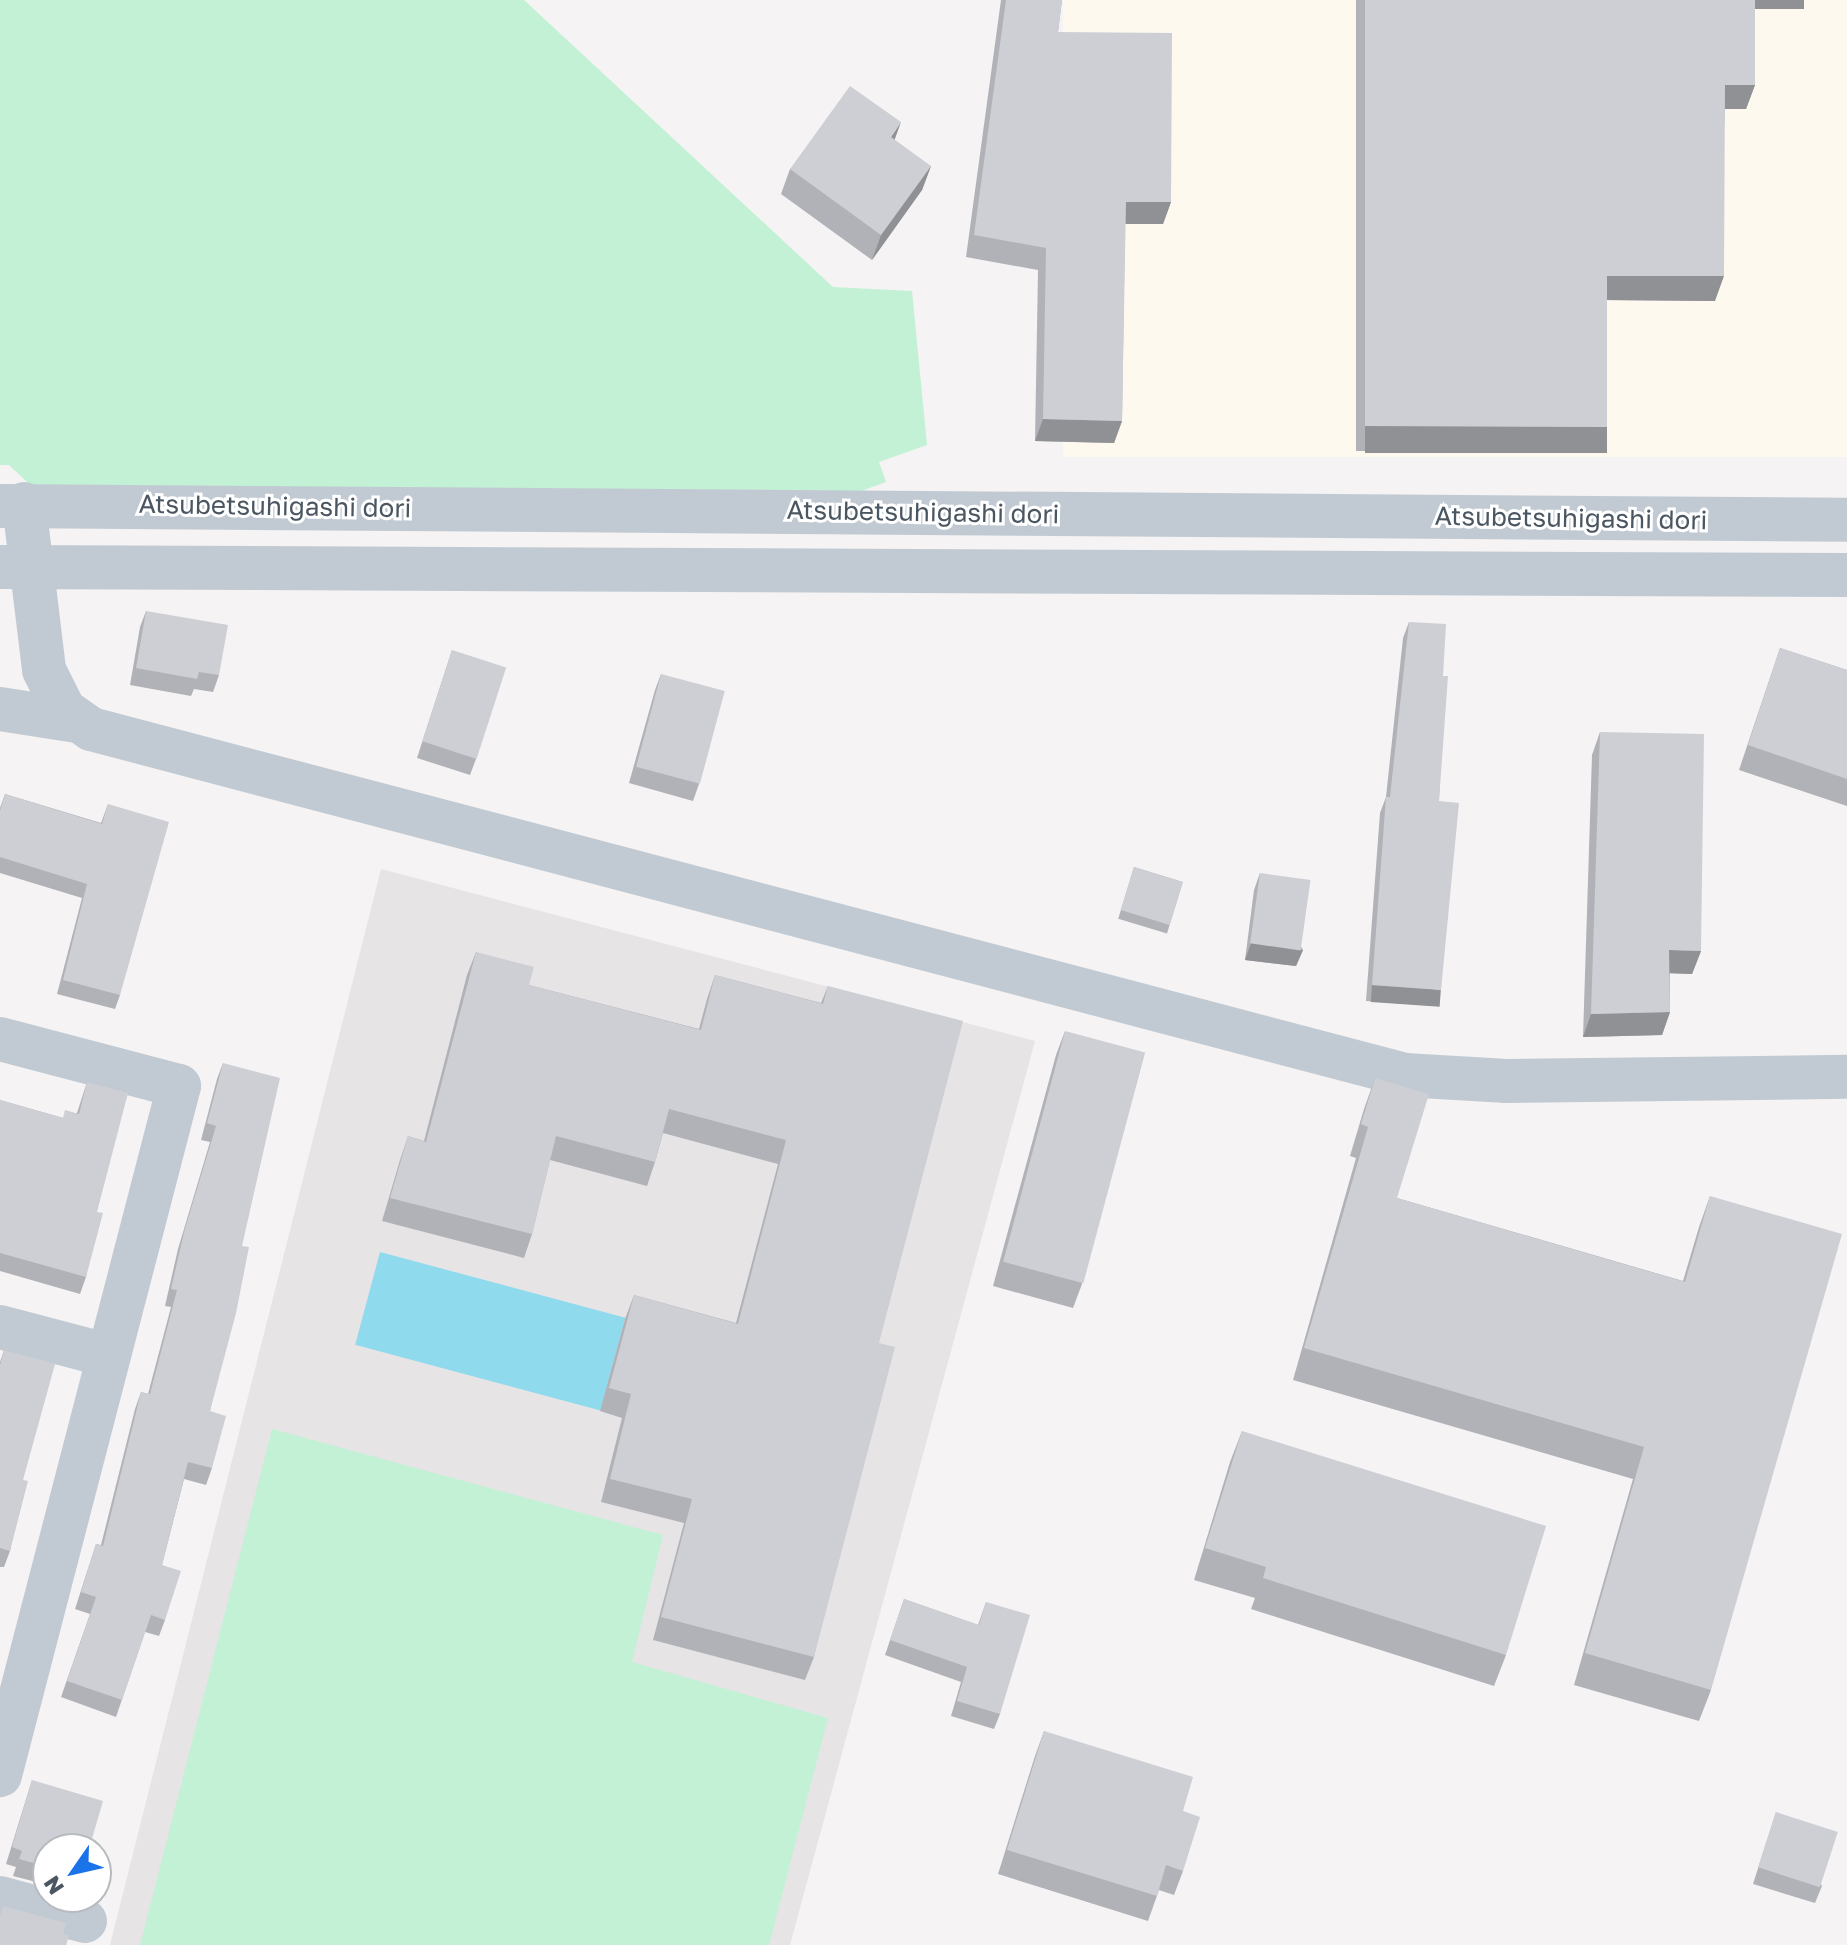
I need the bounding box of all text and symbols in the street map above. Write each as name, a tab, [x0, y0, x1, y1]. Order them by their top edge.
street label: Atsubetsuhigashi dori	[138, 488, 412, 524]
street label: Atsubetsuhigashi dori	[786, 494, 1060, 530]
street label: Atsubetsuhigashi dori	[1434, 500, 1708, 536]
north arrow	[32, 1833, 112, 1913]
text: N	[37, 1871, 69, 1900]

